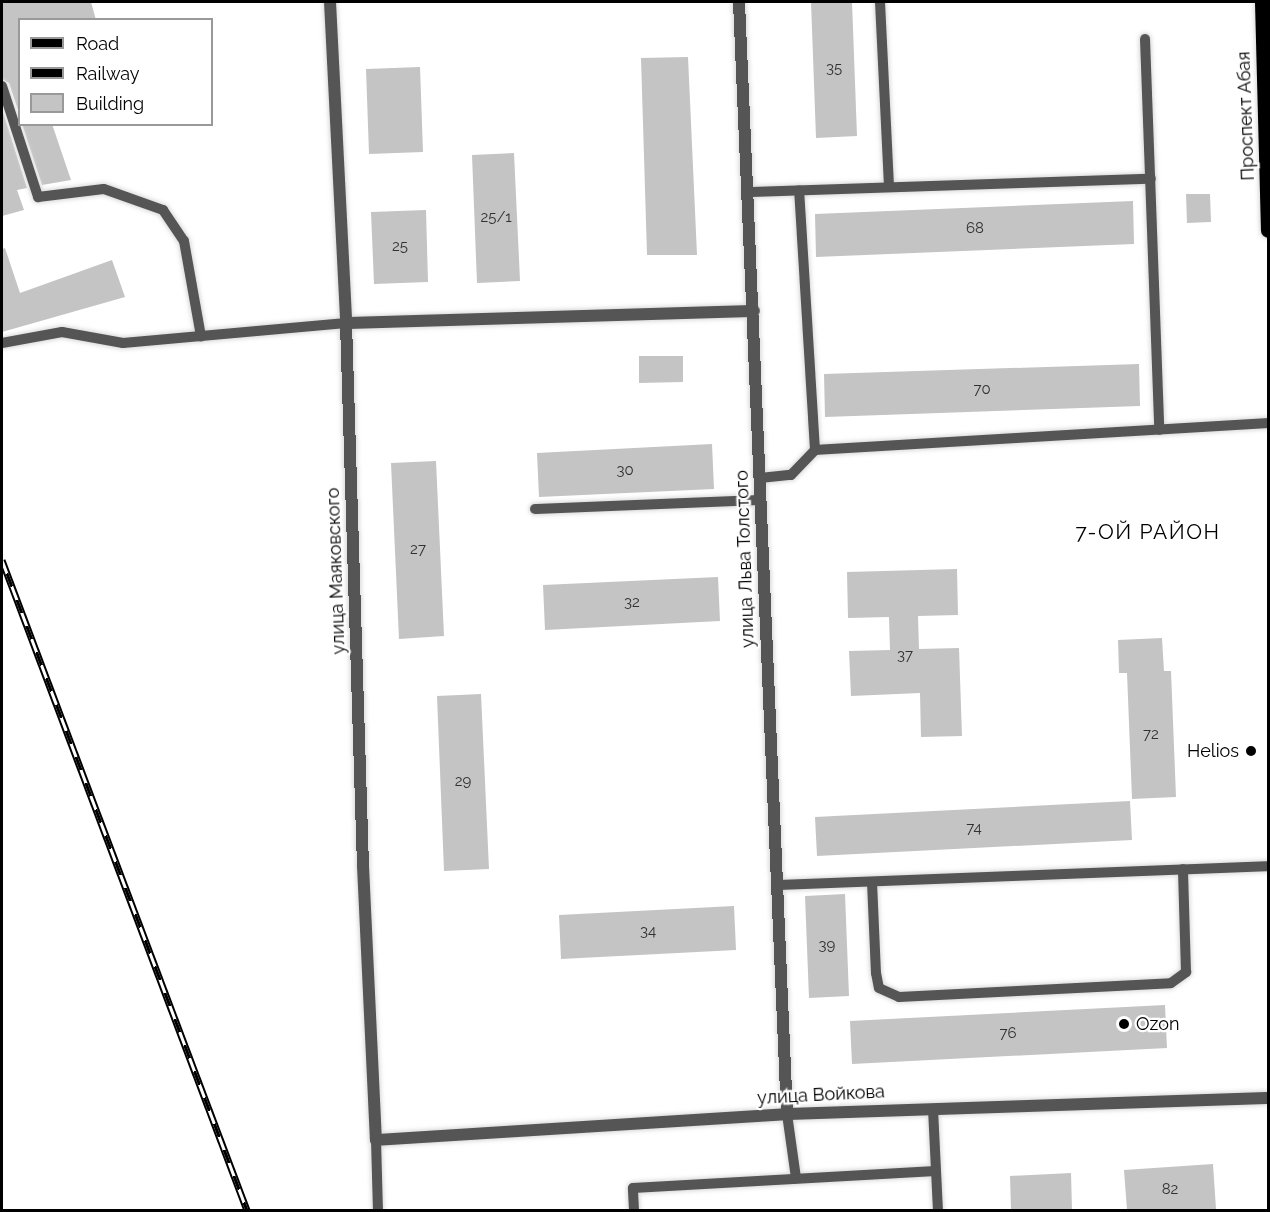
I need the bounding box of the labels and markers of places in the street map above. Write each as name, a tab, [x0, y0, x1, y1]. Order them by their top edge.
place label: Helios	[1187, 740, 1239, 762]
marker: Helios	[1244, 744, 1258, 758]
place label: Ozon	[1136, 1013, 1179, 1035]
marker: Ozon	[1117, 1017, 1131, 1031]

